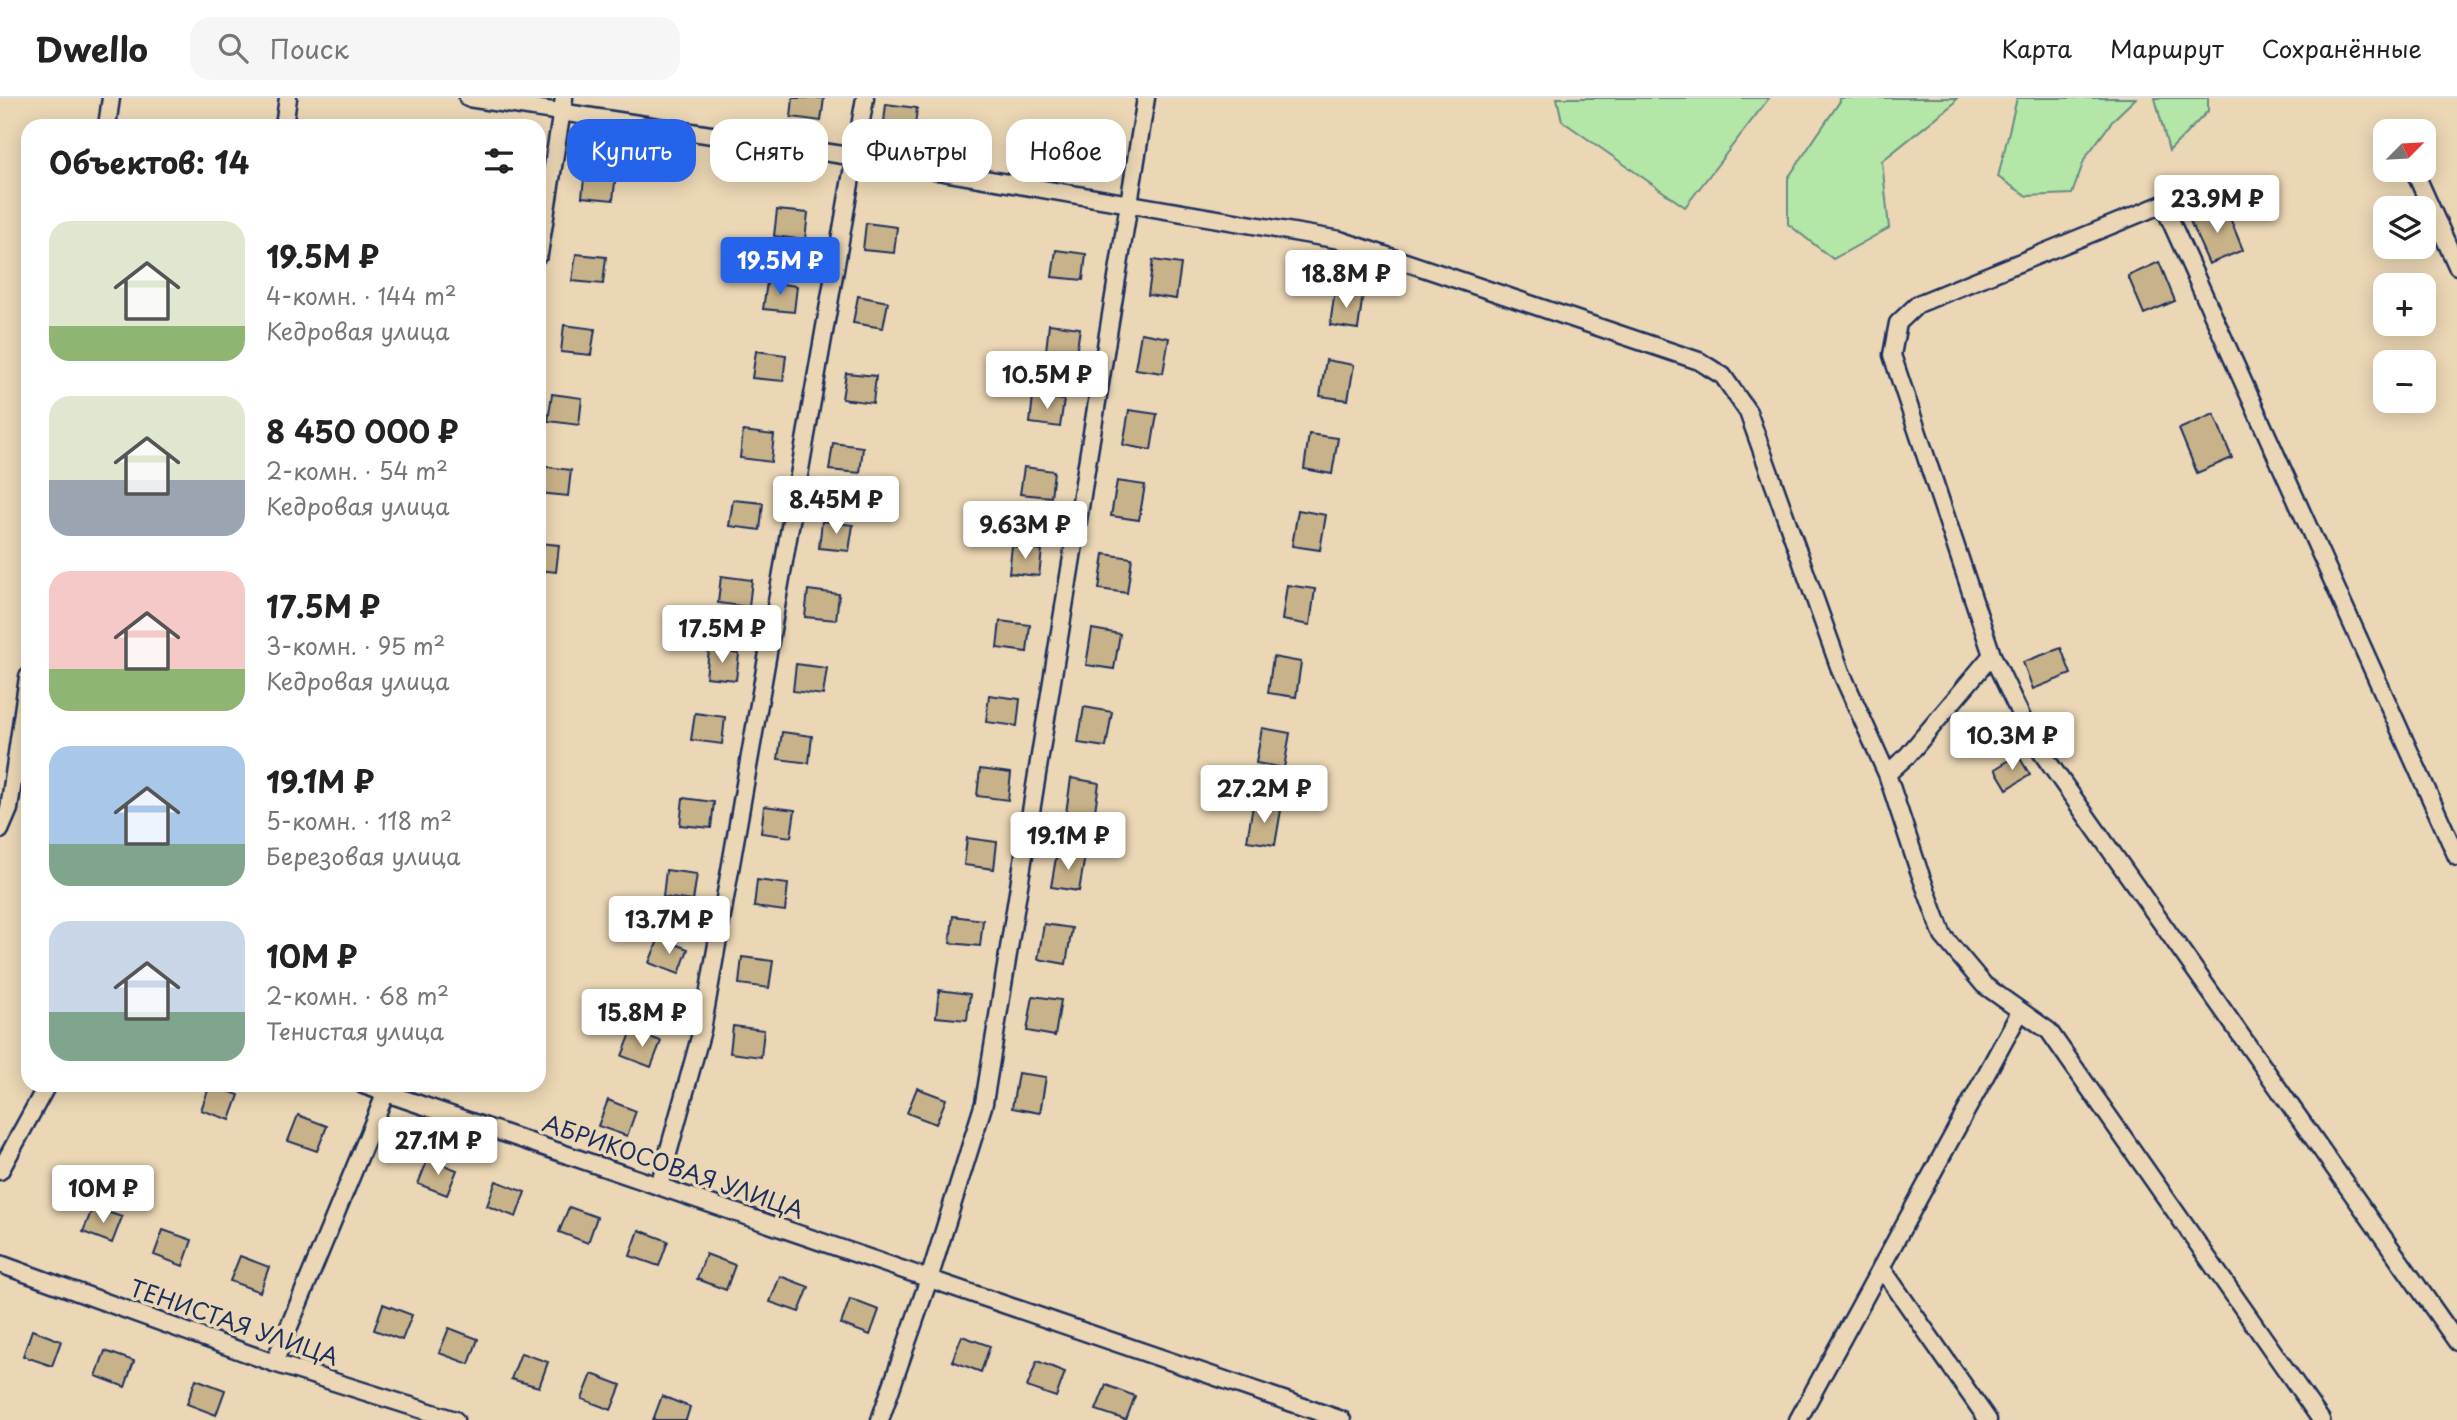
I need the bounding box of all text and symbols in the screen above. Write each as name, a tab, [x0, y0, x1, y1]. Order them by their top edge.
search box	[190, 17, 680, 80]
text: Dwello	[35, 23, 148, 73]
icon: search	[214, 29, 252, 67]
text: Поиск	[270, 29, 349, 68]
text: Карта	[2001, 30, 2072, 66]
text: Маршрут	[2110, 30, 2224, 66]
text: Сохранённые	[2262, 30, 2422, 66]
chip: Купить	[567, 119, 696, 182]
chip: Снять	[710, 119, 828, 182]
chip: Фильтры	[842, 119, 992, 182]
chip: Новое	[1006, 119, 1126, 182]
north arrow	[2373, 119, 2436, 182]
map controls	[2373, 119, 2436, 413]
text: Объектов: 14	[49, 139, 249, 184]
icon: filters	[480, 142, 518, 180]
pin: 23.9M ₽	[2152, 176, 2282, 235]
text: 23.9M ₽	[2170, 180, 2264, 215]
button: layers	[2373, 196, 2436, 259]
text: 19.5M ₽	[266, 233, 379, 278]
pin: 19.5M ₽	[715, 238, 845, 297]
text: 19.5M ₽	[737, 242, 823, 277]
icon: home	[105, 249, 189, 333]
pin: 18.8M ₽	[1281, 250, 1411, 310]
text: 18.8M ₽	[1301, 255, 1391, 290]
button: +	[2373, 273, 2436, 336]
text: 4-комн. · 144 m²	[266, 278, 457, 313]
text: Кедровая улица	[266, 313, 450, 348]
button: −	[2373, 350, 2436, 413]
pin: 10.5M ₽	[982, 352, 1112, 411]
text: 10.5M ₽	[1002, 356, 1092, 391]
text: 8 450 000 ₽	[266, 408, 458, 453]
icon: home	[105, 424, 189, 508]
text: 2-комн. · 54 m²	[266, 453, 448, 488]
pin: 8.45M ₽	[771, 476, 901, 536]
text: 8.45M ₽	[789, 481, 883, 516]
text: Кедровая улица	[266, 488, 450, 523]
pin: 9.63M ₽	[960, 502, 1090, 561]
text: 9.63M ₽	[979, 506, 1071, 541]
text: 17.5M ₽	[266, 583, 380, 628]
icon: home	[105, 599, 189, 683]
pin: 17.5M ₽	[657, 606, 787, 665]
text: 17.5M ₽	[678, 610, 766, 645]
text: 3-комн. · 95 m²	[266, 628, 445, 663]
text: Кедровая улица	[266, 663, 450, 698]
pin: 10.3M ₽	[1947, 712, 2077, 772]
text: 10.3M ₽	[1966, 717, 2058, 752]
text: 19.1M ₽	[266, 758, 374, 803]
pin: 27.2M ₽	[1199, 766, 1329, 825]
text: 27.2M ₽	[1217, 770, 1311, 805]
icon: home	[105, 774, 189, 858]
text: 5-комн. · 118 m²	[266, 803, 452, 838]
pin: 19.1M ₽	[1003, 812, 1133, 872]
text: 19.1M ₽	[1027, 817, 1109, 852]
text: Березовая улица	[266, 838, 461, 873]
pin: 13.7M ₽	[604, 896, 734, 956]
text: 13.7M ₽	[625, 901, 713, 936]
text: 10M ₽	[266, 933, 357, 978]
icon: home	[105, 949, 189, 1033]
text: 2-комн. · 68 m²	[266, 978, 449, 1013]
pin: 15.8M ₽	[577, 990, 707, 1049]
text: 15.8M ₽	[598, 994, 686, 1029]
text: Тенистая улица	[266, 1013, 444, 1048]
street label: АБРИКОСОВАЯ УЛИЦА	[538, 1104, 809, 1227]
pin: 27.1M ₽	[373, 1118, 503, 1177]
text: 27.1M ₽	[394, 1122, 482, 1157]
pin: 10M ₽	[54, 1166, 152, 1225]
text: 10M ₽	[68, 1170, 138, 1205]
street label: ТЕНИСТАЯ УЛИЦА	[125, 1269, 344, 1374]

